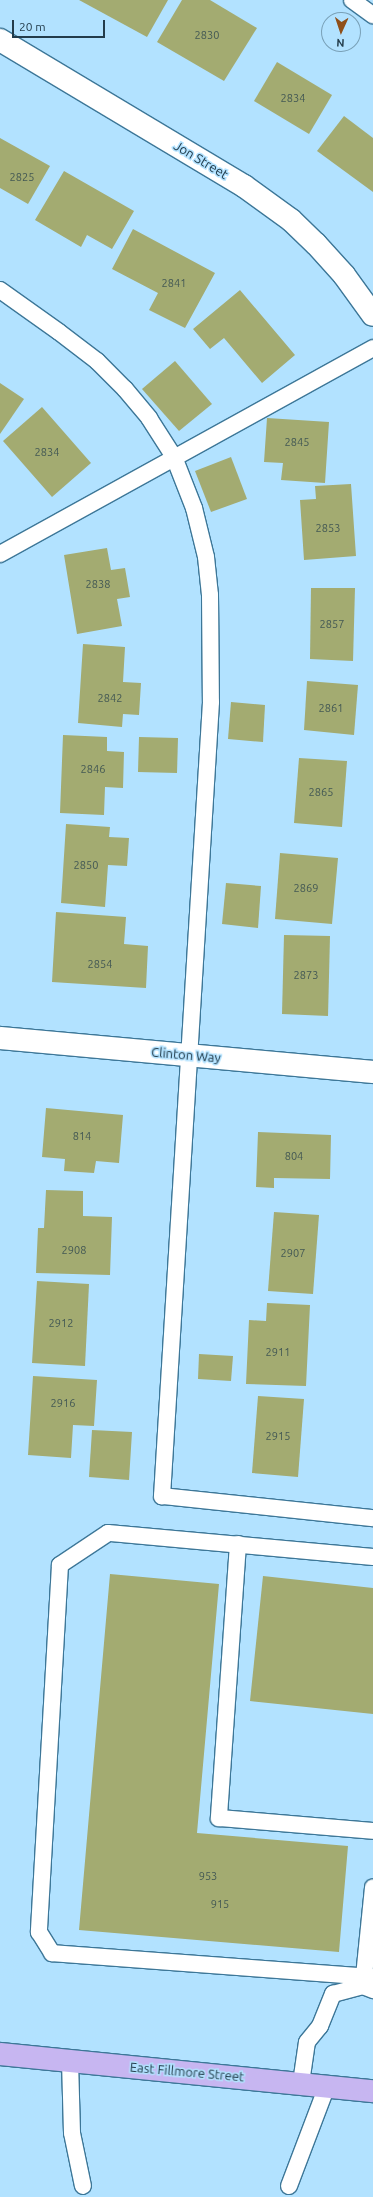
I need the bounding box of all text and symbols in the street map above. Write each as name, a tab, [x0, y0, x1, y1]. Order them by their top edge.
scale bar	[14, 12, 107, 38]
north arrow	[321, 12, 361, 52]
text: 20 m	[19, 20, 46, 33]
house number: 2830	[195, 28, 219, 42]
text: N	[336, 37, 345, 49]
house number: 2834	[281, 91, 305, 105]
street label: Jon Street	[171, 138, 231, 182]
house number: 2825	[10, 170, 34, 184]
house number: 2841	[162, 276, 186, 290]
house number: 2845	[285, 435, 309, 449]
house number: 2834	[35, 445, 59, 459]
house number: 2853	[316, 521, 340, 535]
house number: 2838	[86, 577, 110, 591]
house number: 2857	[320, 617, 344, 631]
house number: 2842	[98, 691, 122, 705]
house number: 2861	[319, 701, 343, 715]
house number: 2846	[81, 762, 105, 776]
house number: 2865	[309, 785, 333, 799]
house number: 2850	[74, 858, 98, 872]
house number: 2869	[294, 881, 318, 895]
house number: 2854	[88, 957, 112, 971]
house number: 2873	[294, 968, 318, 982]
street label: Clinton Way	[151, 1044, 221, 1066]
house number: 814	[73, 1129, 91, 1143]
house number: 804	[285, 1149, 303, 1163]
house number: 2908	[62, 1243, 86, 1257]
house number: 2907	[281, 1246, 305, 1260]
house number: 2912	[49, 1316, 73, 1330]
house number: 2911	[266, 1345, 290, 1359]
house number: 2916	[51, 1396, 75, 1410]
house number: 2915	[266, 1429, 290, 1443]
house number: 953	[199, 1869, 217, 1883]
house number: 915	[211, 1897, 229, 1911]
street label: East Fillmore Street	[129, 2059, 245, 2085]

